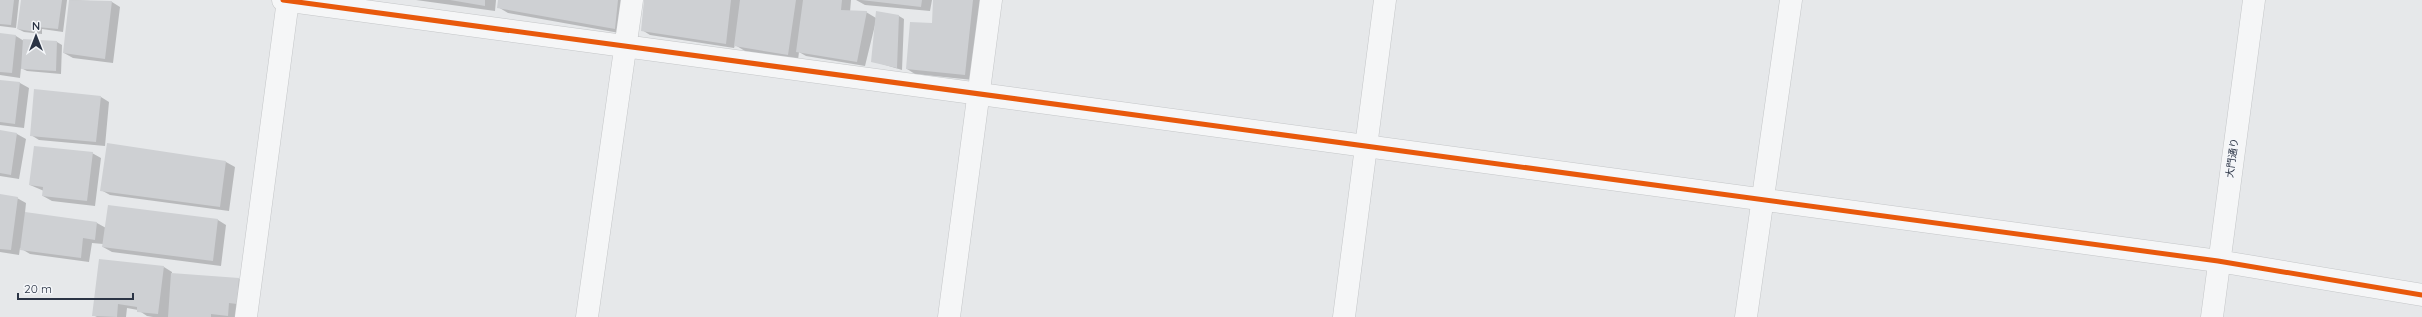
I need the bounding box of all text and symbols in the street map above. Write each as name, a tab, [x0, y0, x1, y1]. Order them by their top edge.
north arrow	[16, 16, 56, 56]
text: N	[32, 19, 40, 33]
street label: 大門通り	[2223, 137, 2241, 179]
scale bar	[18, 275, 133, 301]
text: 20 m	[24, 281, 52, 296]

